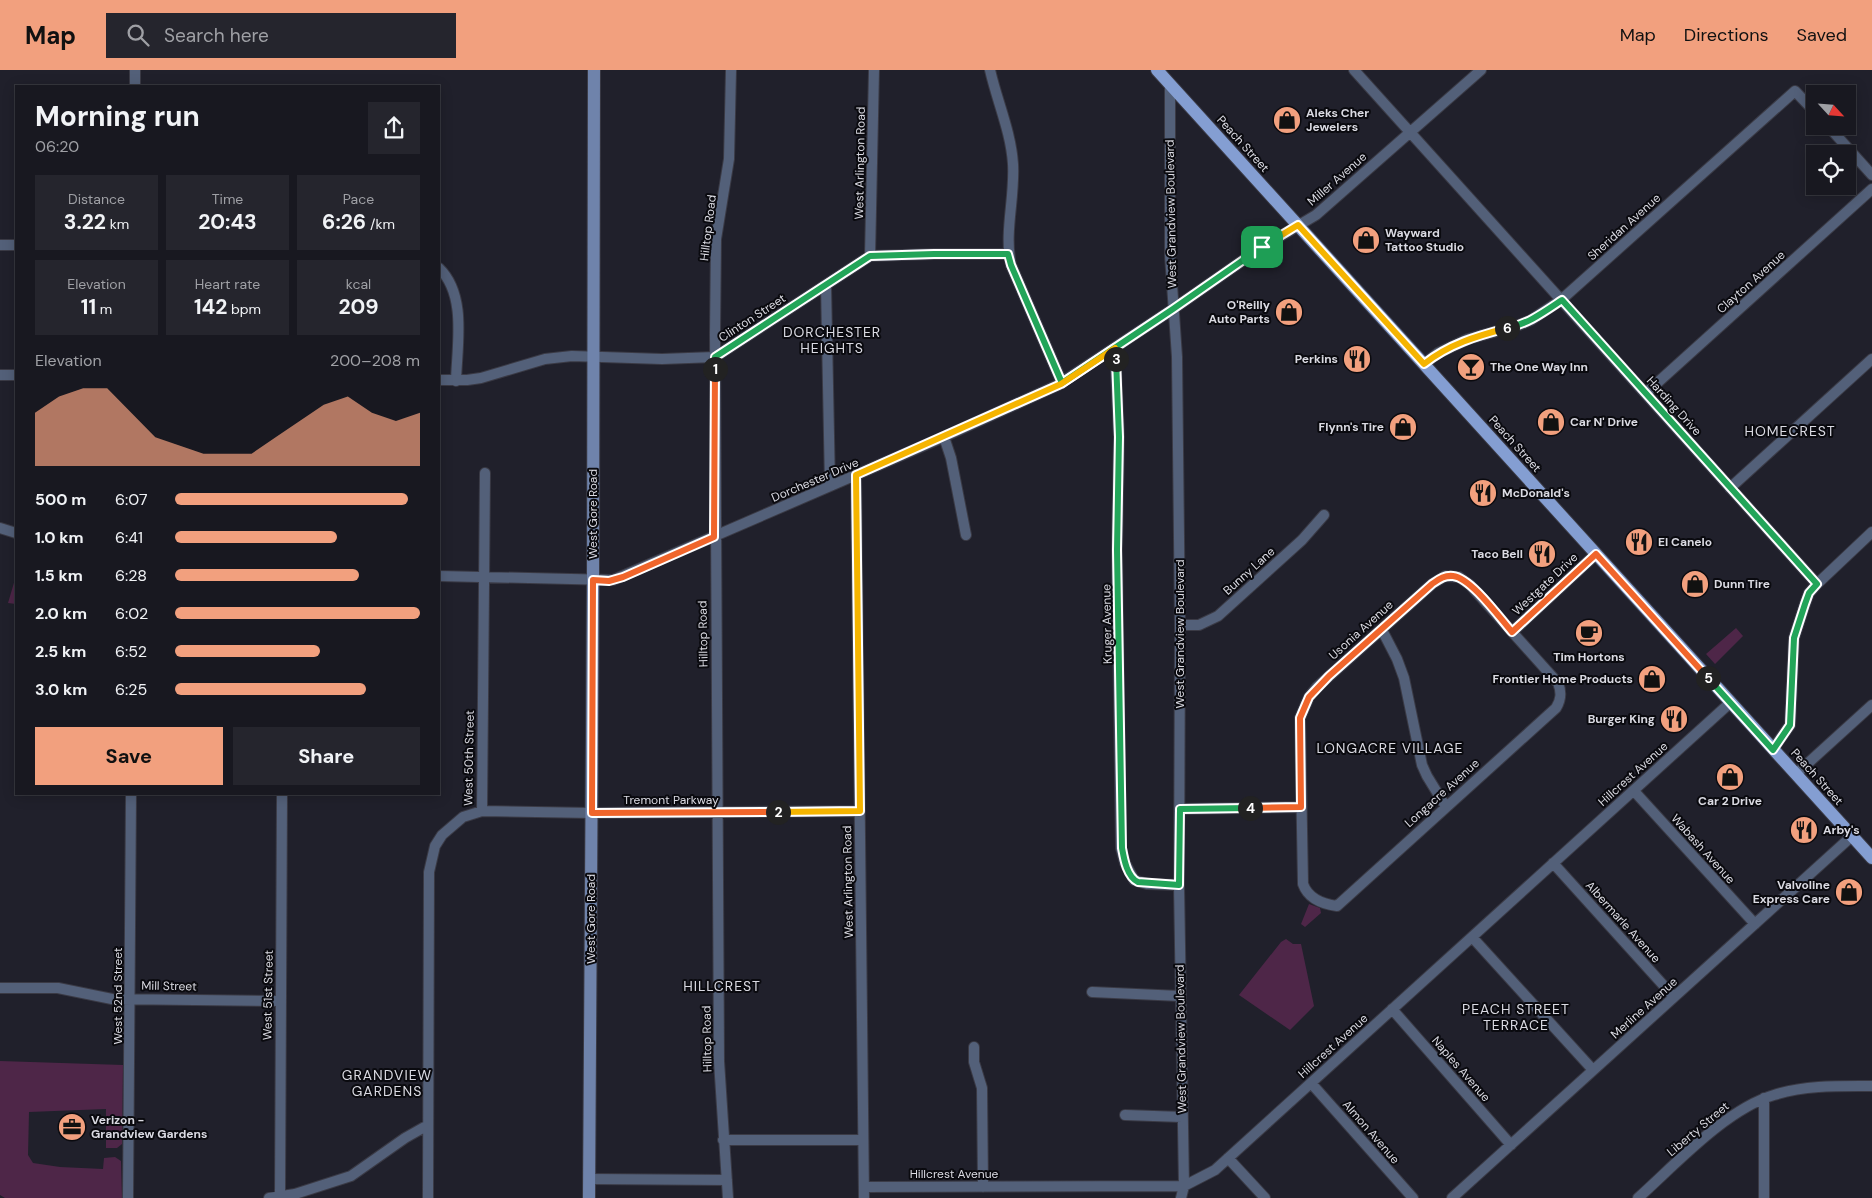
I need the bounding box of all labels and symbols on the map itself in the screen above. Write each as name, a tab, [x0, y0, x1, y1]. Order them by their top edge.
north arrow	[1806, 85, 1856, 135]
shop icon: Aleks Cher Jewelers	[1272, 105, 1302, 135]
place label: Aleks Cher Jewelers	[1306, 105, 1369, 135]
street label: West Arlington Road	[851, 107, 869, 219]
street label: Peach Street	[1213, 112, 1273, 176]
street label: West Grandview Boulevard	[1162, 139, 1180, 289]
street label: Miller Avenue	[1304, 149, 1370, 209]
street label: Sheridan Avenue	[1584, 190, 1664, 264]
street label: Hilltop Road	[696, 194, 720, 262]
shop icon: Wayward Tattoo Studio	[1351, 225, 1381, 255]
place label: Wayward Tattoo Studio	[1385, 225, 1464, 255]
pin	[1241, 226, 1283, 268]
street label: Clayton Avenue	[1713, 247, 1789, 317]
street label: Clinton Street	[715, 290, 789, 346]
place label: O'Reilly Auto Parts	[1209, 297, 1271, 327]
shop icon: O'Reilly Auto Parts	[1274, 297, 1304, 327]
pin: 6	[1494, 316, 1520, 340]
district label: DORCHESTER HEIGHTS	[783, 323, 881, 357]
restaurant icon: Perkins	[1342, 344, 1372, 374]
pin: 3	[1104, 346, 1128, 372]
place label: Perkins	[1295, 351, 1338, 367]
bar icon: The One Way Inn	[1456, 352, 1486, 382]
pin: 1	[702, 356, 728, 382]
place label: The One Way Inn	[1490, 359, 1588, 375]
street label: Harding Drive	[1643, 373, 1705, 439]
shop icon: Car N' Drive	[1536, 407, 1566, 437]
shop icon: Flynn's Tire	[1388, 412, 1418, 442]
street label: Peach Street	[1485, 412, 1545, 476]
place label: Car N' Drive	[1570, 414, 1638, 430]
place label: Flynn's Tire	[1319, 419, 1384, 435]
district label: HOMECREST	[1744, 422, 1836, 440]
street label: Dorchester Drive	[769, 454, 861, 506]
street label: West Gore Road	[585, 469, 601, 559]
restaurant icon: McDonald's	[1468, 478, 1498, 508]
place label: McDonald's	[1502, 485, 1570, 501]
restaurant icon: El Canelo	[1624, 527, 1654, 557]
place label: El Canelo	[1658, 534, 1712, 550]
restaurant icon: Taco Bell	[1527, 539, 1557, 569]
street label: Bunny Lane	[1220, 543, 1278, 598]
place label: Taco Bell	[1471, 546, 1523, 562]
street label: Westgate Drive	[1509, 549, 1581, 619]
street label: West Grandview Boulevard	[1172, 560, 1188, 708]
shop icon: Dunn Tire	[1680, 569, 1710, 599]
place label: Dunn Tire	[1714, 576, 1770, 592]
street label: Kruger Avenue	[1098, 584, 1116, 664]
street label: Usonia Avenue	[1325, 597, 1397, 663]
street label: Hilltop Road	[694, 601, 712, 667]
cafe icon: Tim Hortons	[1574, 618, 1604, 648]
place label: Tim Hortons	[1553, 649, 1625, 665]
shop icon: Frontier Home Products	[1637, 664, 1667, 694]
pin: 5	[1696, 666, 1720, 690]
place label: Frontier Home Products	[1493, 671, 1633, 687]
restaurant icon: Burger King	[1659, 704, 1689, 734]
street label: West 50th Street	[460, 710, 478, 806]
place label: Burger King	[1588, 711, 1655, 727]
street label: Hillcrest Avenue	[1595, 738, 1671, 810]
district label: LONGACRE VILLAGE	[1317, 739, 1463, 757]
street label: Peach Street	[1787, 745, 1847, 809]
street label: Longacre Avenue	[1401, 755, 1483, 831]
shop icon: Car 2 Drive	[1715, 762, 1745, 792]
street label: Tremont Parkway	[623, 792, 719, 808]
place label: Car 2 Drive	[1698, 793, 1762, 809]
pin: 4	[1238, 796, 1262, 820]
pin: 2	[766, 800, 790, 824]
street label: Wabash Avenue	[1667, 811, 1739, 887]
restaurant icon: Arby's	[1789, 815, 1819, 845]
place label: Arby's	[1823, 822, 1860, 838]
street label: West Arlington Road	[839, 826, 857, 938]
street label: West Gore Road	[583, 874, 599, 964]
place label: Valvoline Express Care	[1753, 877, 1830, 907]
shop icon: Valvoline Express Care	[1834, 877, 1864, 907]
street label: Albermarle Avenue	[1582, 878, 1664, 966]
street label: West 52nd Street	[110, 947, 126, 1045]
street label: West 51st Street	[259, 949, 277, 1040]
street label: West Grandview Boulevard	[1172, 964, 1190, 1114]
street label: Merline Avenue	[1607, 974, 1681, 1042]
district label: HILLCREST	[683, 977, 761, 995]
street label: Mill Street	[141, 978, 197, 994]
district label: PEACH STREET TERRACE	[1462, 1000, 1570, 1034]
street label: Hilltop Road	[698, 1006, 716, 1072]
street label: Hillcrest Avenue	[1295, 1010, 1371, 1082]
street label: Naples Avenue	[1428, 1033, 1494, 1105]
district label: GRANDVIEW GARDENS	[342, 1066, 432, 1100]
street label: Almon Avenue	[1339, 1097, 1403, 1167]
street label: Liberty Street	[1664, 1098, 1733, 1160]
office icon: Verizon - Grandview Gardens	[57, 1112, 87, 1142]
place label: Verizon - Grandview Gardens	[91, 1112, 207, 1142]
street label: Hillcrest Avenue	[910, 1166, 999, 1182]

